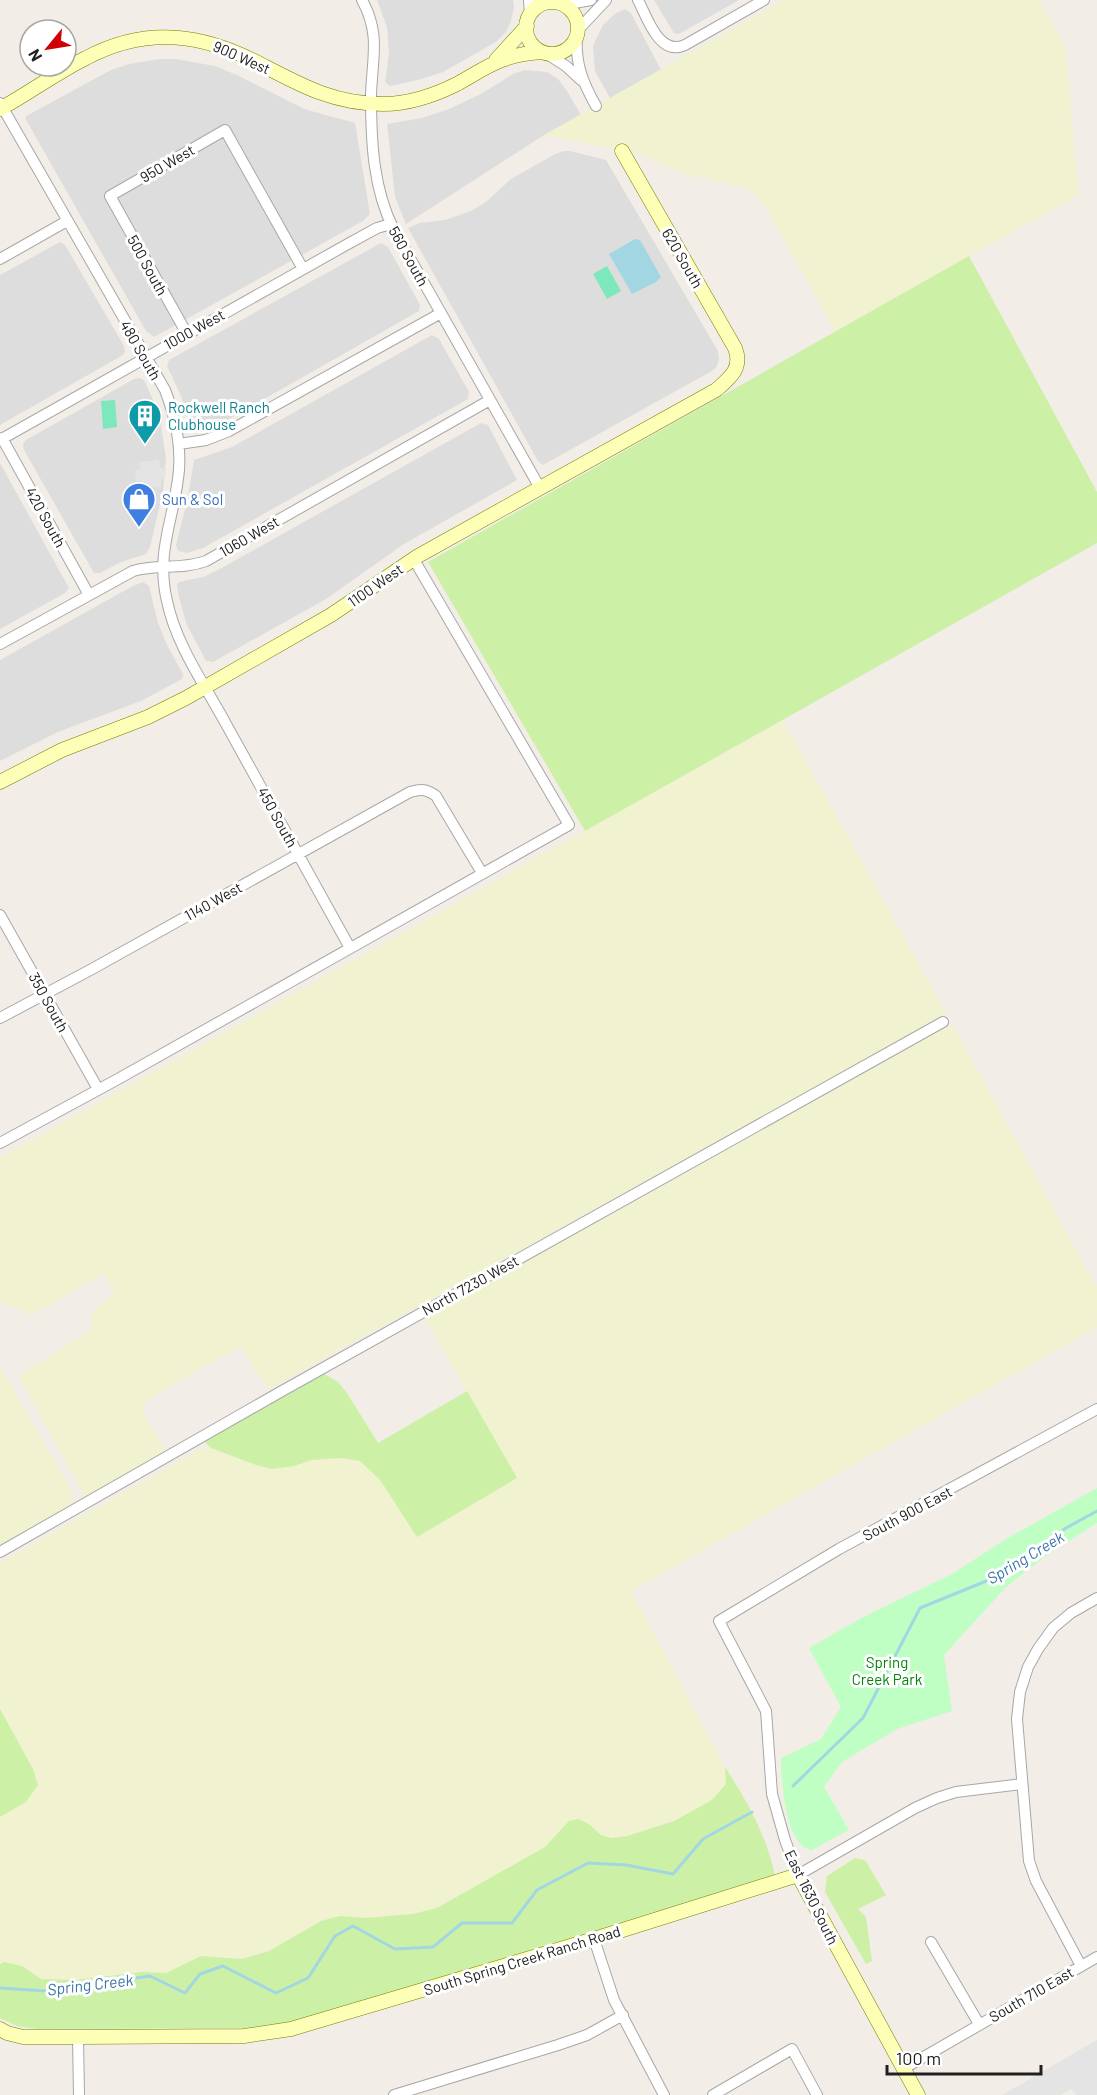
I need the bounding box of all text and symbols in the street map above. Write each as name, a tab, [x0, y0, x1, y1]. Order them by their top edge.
north arrow	[18, 18, 78, 78]
street label: 900 West	[211, 36, 273, 78]
text: N	[24, 46, 45, 65]
street label: 950 West	[137, 140, 197, 186]
street label: 560 South	[385, 223, 433, 289]
street label: 620 South	[659, 225, 707, 291]
street label: 500 South	[124, 232, 172, 298]
street label: 1000 West	[160, 305, 228, 353]
street label: 480 South	[117, 317, 165, 383]
building icon: Rockwell Ranch Clubhouse	[127, 398, 163, 445]
place label: Rockwell Ranch Clubhouse	[168, 398, 270, 433]
shop icon: Sun & Sol	[121, 481, 157, 528]
street label: 420 South	[22, 484, 70, 550]
place label: Sun & Sol	[162, 490, 223, 508]
street label: 1060 West	[216, 512, 282, 560]
street label: 1100 West	[344, 559, 406, 611]
street label: 450 South	[254, 784, 302, 850]
street label: 1140 West	[181, 878, 245, 924]
street label: 350 South	[25, 969, 73, 1035]
street label: North 7230 West	[419, 1251, 521, 1319]
street label: South 900 East	[859, 1482, 955, 1544]
water label: Spring Creek	[983, 1527, 1067, 1587]
park label: Spring Creek Park	[852, 1653, 923, 1688]
street label: East 1630 South	[781, 1847, 843, 1947]
street label: South Spring Creek Ranch Road	[421, 1921, 623, 1999]
street label: South 710 East	[985, 1963, 1077, 2025]
water label: Spring Creek	[46, 1969, 134, 1999]
scale bar	[887, 2038, 1042, 2076]
text: 100 m	[896, 2047, 941, 2069]

